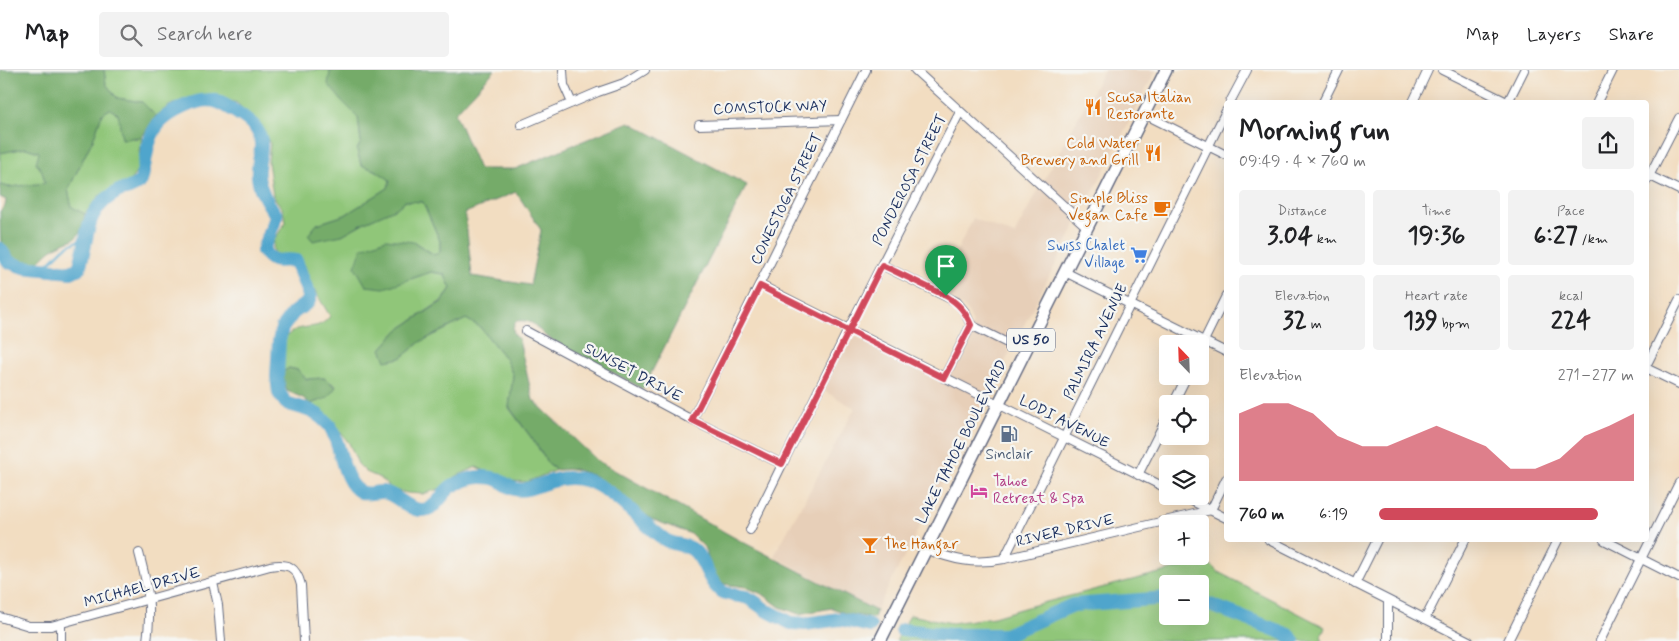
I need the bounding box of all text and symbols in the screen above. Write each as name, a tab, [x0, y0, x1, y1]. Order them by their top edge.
search box	[99, 12, 449, 57]
text: Map	[25, 19, 69, 50]
icon: search	[117, 21, 145, 49]
text: Search here	[157, 22, 253, 47]
text: Map	[1466, 23, 1499, 47]
text: Layers	[1527, 23, 1581, 47]
text: Share	[1609, 23, 1654, 47]
place label: Scusa Italian Restorante	[1107, 88, 1191, 125]
street label: COMSTOCK WAY	[713, 96, 827, 120]
restaurant icon: Scusa Italian Restorante	[1083, 97, 1103, 117]
street label: PONDEROSA STREET	[868, 111, 952, 249]
text: Morning run	[1239, 113, 1390, 150]
button: share	[1582, 117, 1634, 169]
street label: CONESTOGA STREET	[746, 130, 828, 268]
place label: Cold Water Brewery and Grill	[1021, 134, 1139, 171]
restaurant icon: Cold Water Brewery and Grill	[1143, 143, 1163, 163]
text: 09:49 · 4 × 760 m	[1239, 151, 1366, 172]
place label: Simple Bliss Vegan Cafe	[1068, 189, 1148, 227]
cafe icon: Simple Bliss Vegan Cafe	[1152, 198, 1172, 218]
text: Distance	[1278, 202, 1327, 220]
text: Time	[1422, 202, 1451, 220]
text: Pace	[1557, 202, 1585, 220]
text: 3.04	[1267, 220, 1313, 253]
text: 19:36	[1408, 220, 1465, 253]
text: 6:27	[1534, 220, 1578, 253]
text: km	[1313, 230, 1337, 248]
text: /km	[1578, 230, 1608, 248]
place label: Swiss Chalet Village	[1047, 236, 1125, 273]
pin	[925, 245, 967, 296]
supermarket icon: Swiss Chalet Village	[1129, 245, 1149, 265]
icon: arrive	[932, 252, 960, 280]
street label: PALMIRA AVENUE	[1059, 280, 1133, 403]
text: Elevation	[1275, 287, 1330, 305]
text: Heart rate	[1405, 287, 1468, 305]
text: kcal	[1559, 287, 1583, 305]
text: 32	[1282, 305, 1307, 338]
text: 139	[1403, 305, 1438, 338]
text: 224	[1551, 305, 1591, 338]
text: m	[1307, 315, 1322, 333]
text: bpm	[1438, 315, 1470, 333]
road number: US 50	[1007, 328, 1055, 352]
north arrow	[1159, 335, 1209, 385]
map controls	[1159, 335, 1209, 625]
street label: SUNSET DRIVE	[580, 339, 686, 407]
street label: LAKE TAHOE BOULEVARD	[912, 356, 1012, 528]
text: Elevation	[1239, 365, 1302, 386]
text: 271–277 m	[1558, 365, 1634, 386]
street label: LODI AVENUE	[1016, 391, 1113, 453]
button: locate	[1159, 395, 1209, 445]
fuel station icon: Sinclair	[999, 424, 1019, 444]
place label: Sinclair	[985, 445, 1033, 465]
button: layers	[1159, 455, 1209, 505]
place label: Tahoe Retreat & Spa	[993, 472, 1085, 509]
hotel icon: Tahoe Retreat & Spa	[969, 481, 989, 501]
text: 760 m	[1239, 504, 1284, 525]
text: 6:19	[1319, 504, 1348, 525]
street label: RIVER DRIVE	[1014, 510, 1116, 552]
button: +	[1159, 515, 1209, 565]
bar icon: The Hangar	[860, 535, 880, 555]
place label: The Hangar	[884, 535, 958, 556]
street label: MICHAEL DRIVE	[82, 563, 203, 613]
button: −	[1159, 575, 1209, 625]

